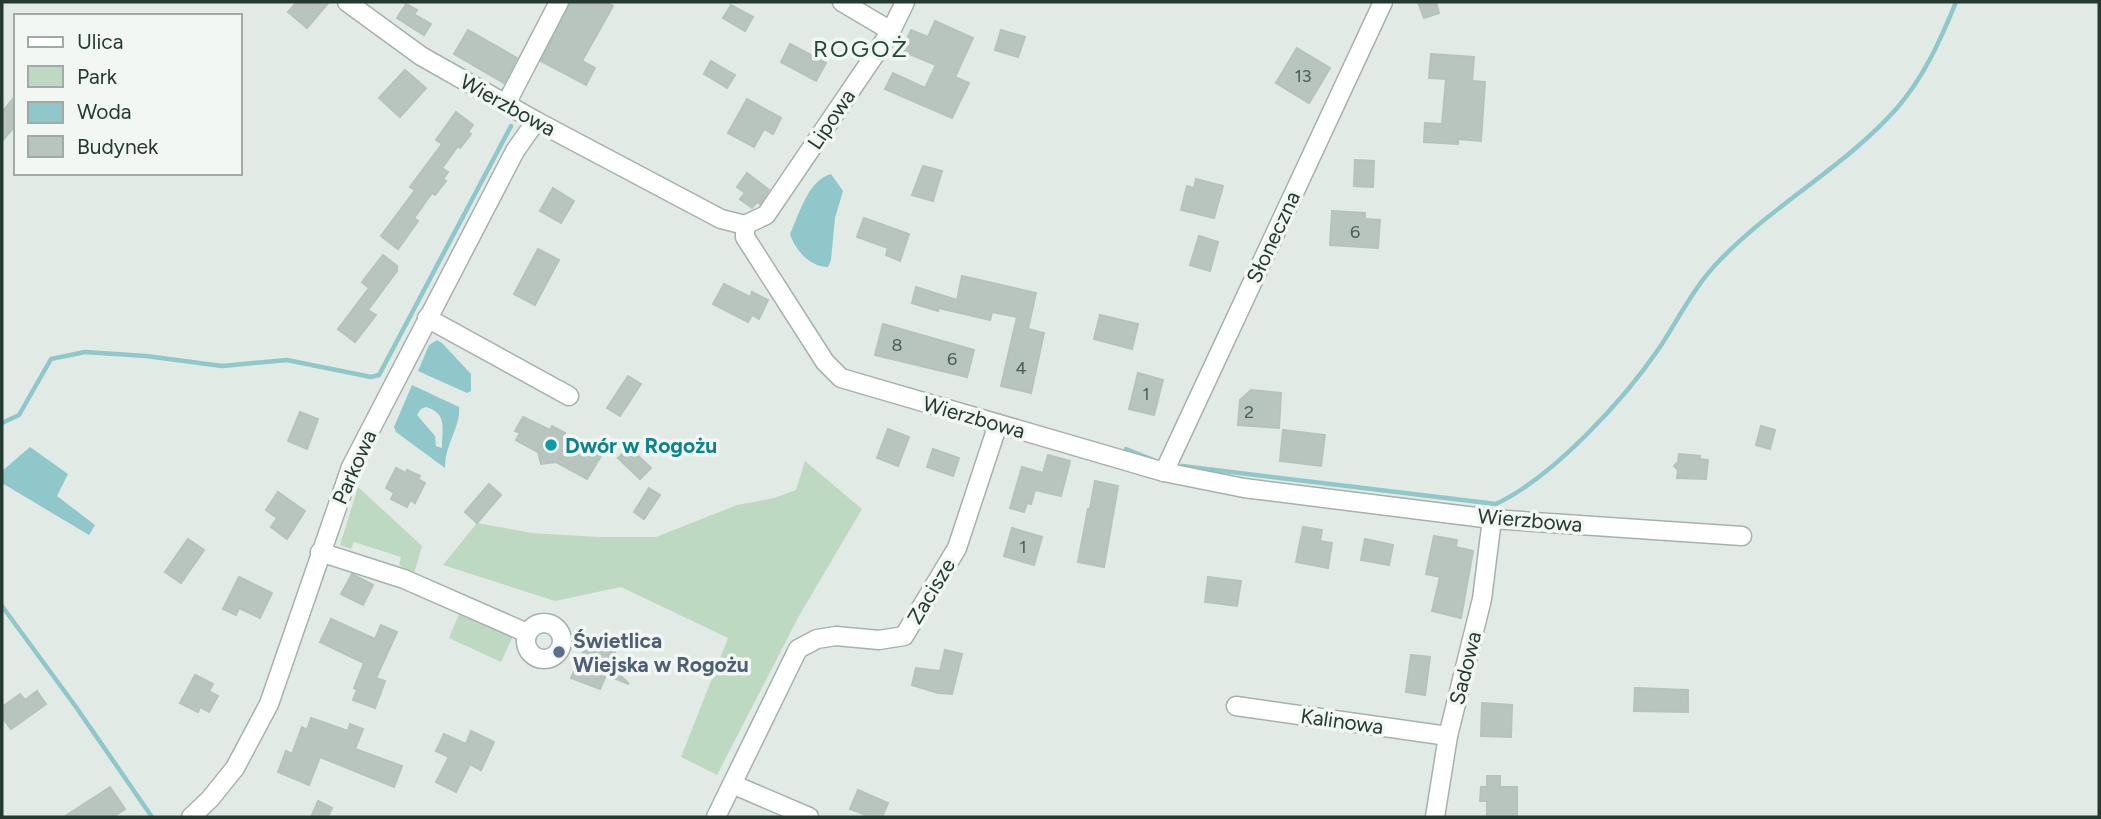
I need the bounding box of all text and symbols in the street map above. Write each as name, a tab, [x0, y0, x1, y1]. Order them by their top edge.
legend	[14, 14, 242, 175]
text: Ulica	[77, 29, 123, 54]
district label: ROGOŻ	[813, 34, 909, 63]
text: Park	[77, 64, 118, 89]
house number: 13	[1294, 65, 1312, 87]
street label: Wierzbowa	[456, 69, 560, 141]
street label: Lipowa	[802, 84, 860, 154]
text: Woda	[77, 99, 132, 124]
text: Budynek	[77, 134, 159, 159]
street label: Słoneczna	[1241, 187, 1305, 287]
house number: 6	[1350, 221, 1360, 243]
house number: 8	[891, 334, 903, 356]
house number: 6	[947, 348, 957, 370]
house number: 4	[1015, 357, 1027, 379]
house number: 1	[1142, 383, 1150, 405]
street label: Wierzbowa	[920, 391, 1028, 443]
house number: 2	[1244, 401, 1254, 423]
street label: Parkowa	[327, 426, 381, 508]
place label: Dwór w Rogożu	[565, 433, 717, 458]
marker: Dwór w Rogożu	[543, 437, 559, 453]
street label: Wierzbowa	[1477, 503, 1583, 537]
house number: 1	[1019, 536, 1027, 558]
street label: Zacisze	[902, 554, 960, 628]
place label: Świetlica Wiejska w Rogożu	[573, 628, 749, 677]
street label: Sadowa	[1444, 629, 1486, 707]
marker: Świetlica Wiejska w Rogożu	[551, 644, 567, 660]
street label: Kalinowa	[1299, 703, 1385, 739]

